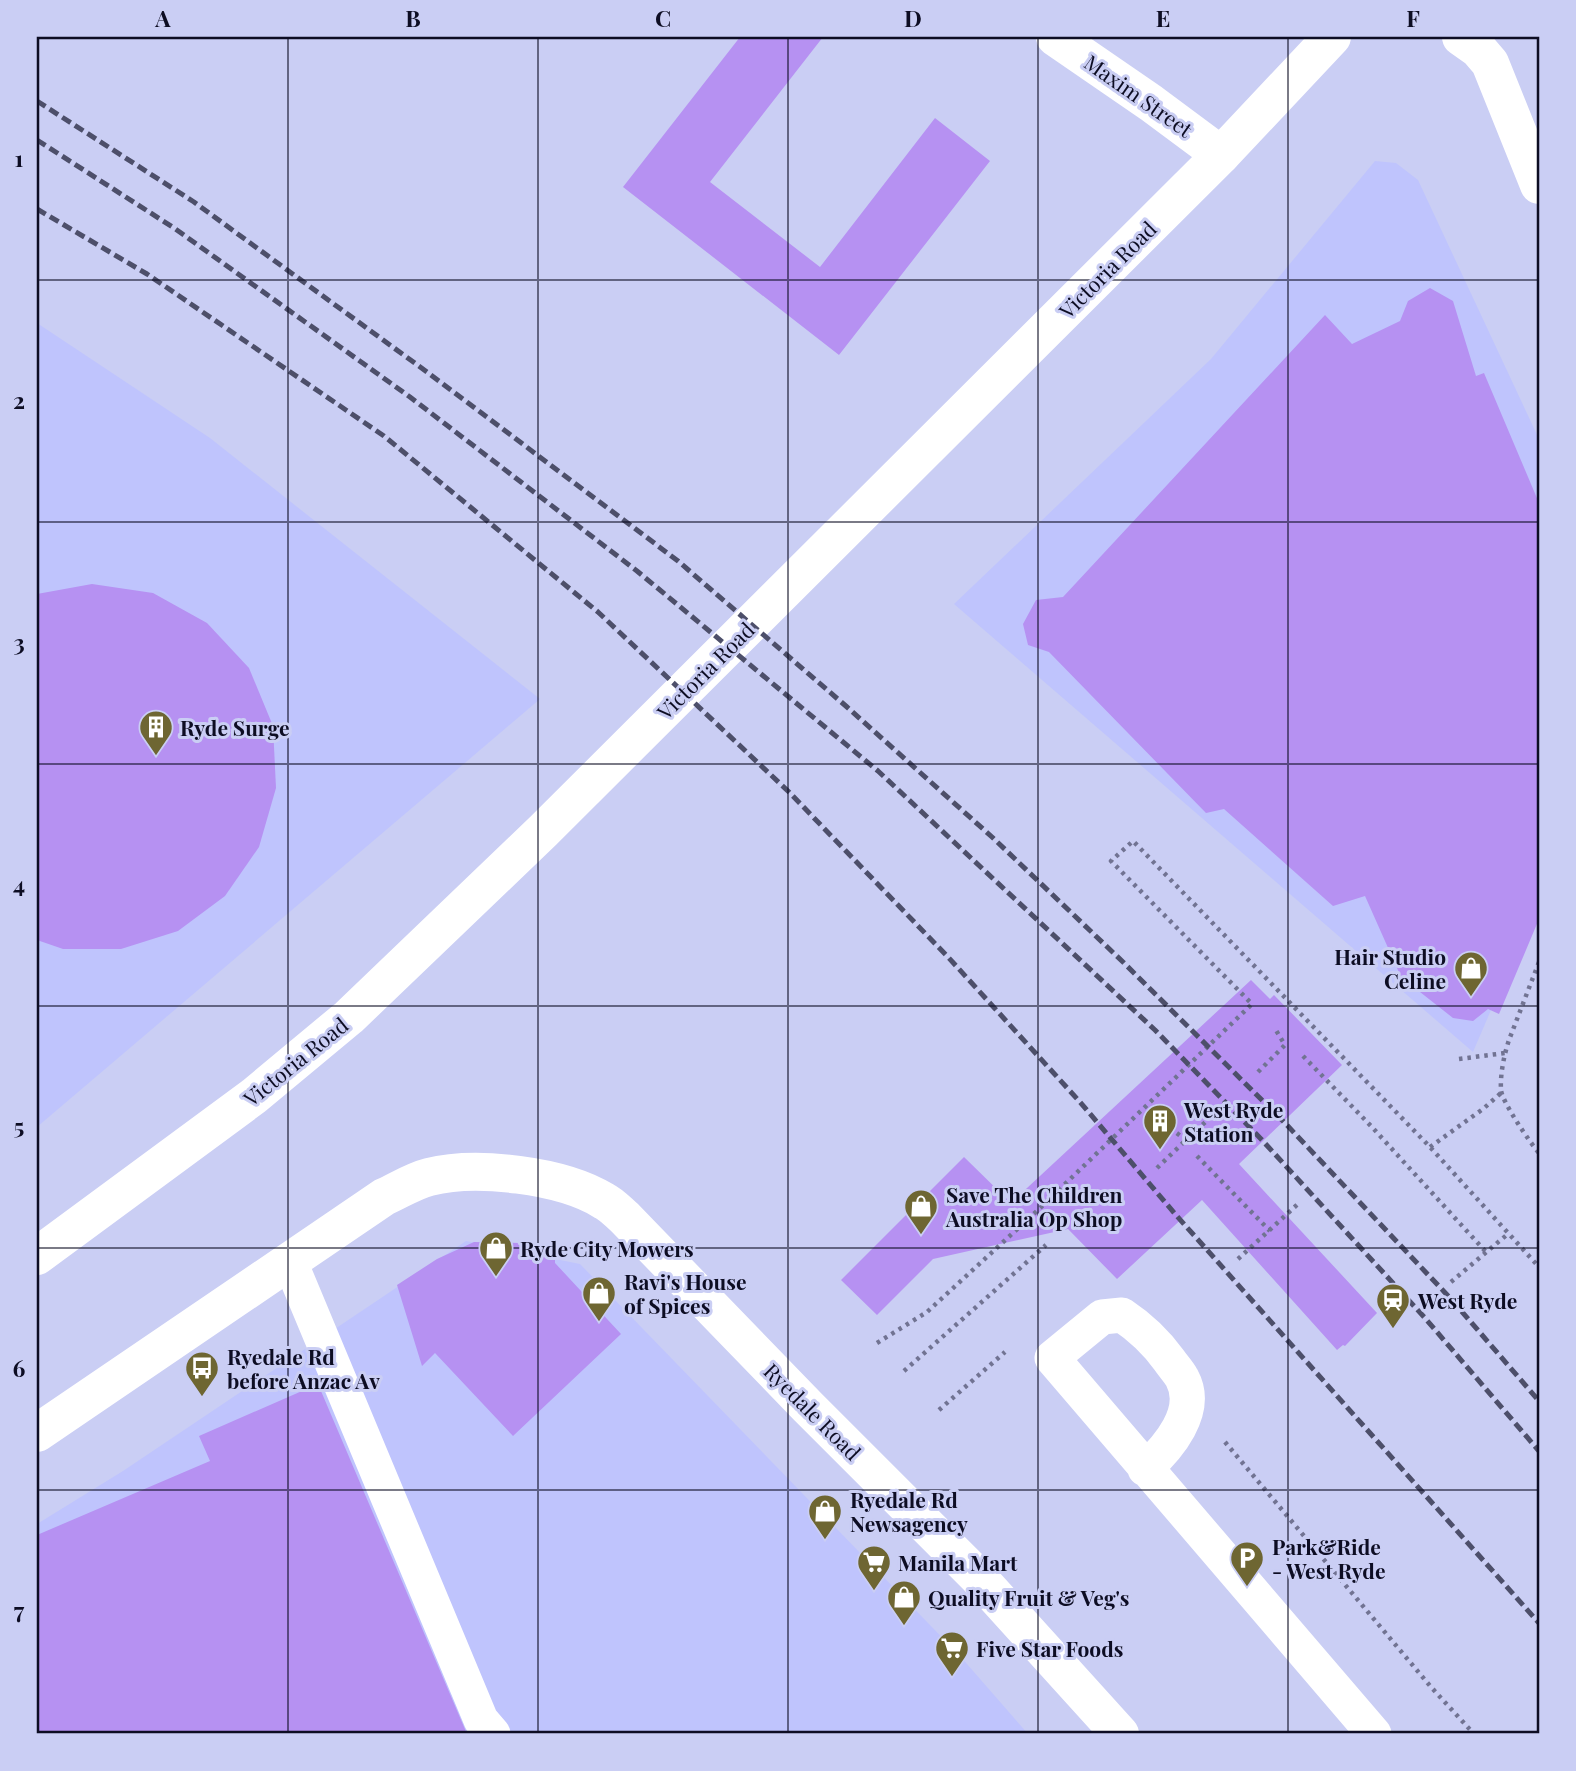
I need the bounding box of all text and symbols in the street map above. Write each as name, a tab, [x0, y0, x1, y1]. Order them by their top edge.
text: A	[154, 2, 171, 33]
text: B	[405, 2, 421, 33]
text: C	[655, 2, 671, 33]
text: D	[904, 2, 922, 33]
text: E	[1156, 2, 1170, 33]
text: F	[1406, 2, 1420, 33]
street label: Maxim Street	[1079, 47, 1199, 143]
text: 1	[15, 142, 24, 173]
street label: Victoria Road	[1052, 214, 1162, 324]
text: 2	[13, 384, 25, 415]
street label: Victoria Road	[650, 615, 760, 725]
text: 3	[13, 626, 25, 657]
building icon: Ryde Surge	[137, 708, 175, 757]
place label: Ryde Surge	[180, 713, 290, 741]
text: 4	[13, 868, 25, 899]
place label: Hair Studio Celine	[1334, 942, 1446, 994]
shop icon: Hair Studio Celine	[1452, 949, 1490, 998]
street label: Victoria Road	[236, 1010, 353, 1112]
place label: West Ryde Station	[1183, 1095, 1283, 1147]
building icon: West Ryde Station	[1141, 1102, 1179, 1151]
text: 5	[14, 1110, 24, 1141]
place label: Save The Children Australia Op Shop	[945, 1180, 1122, 1232]
shop icon: Save The Children Australia Op Shop	[902, 1187, 940, 1236]
shop icon: Ryde City Mowers	[477, 1229, 515, 1278]
place label: Ryde City Mowers	[520, 1234, 694, 1262]
place label: Ravi's House of Spices	[624, 1267, 747, 1319]
shop icon: Ravi's House of Spices	[580, 1274, 618, 1323]
station icon: West Ryde	[1374, 1281, 1412, 1330]
place label: West Ryde	[1417, 1286, 1517, 1314]
place label: Ryedale Rd before Anzac Av	[227, 1342, 380, 1394]
bus stop icon: Ryedale Rd before Anzac Av	[183, 1349, 221, 1398]
text: 6	[13, 1352, 26, 1383]
street label: Ryedale Road	[758, 1356, 868, 1466]
place label: Ryedale Rd Newsagency	[850, 1485, 968, 1537]
shop icon: Ryedale Rd Newsagency	[806, 1492, 844, 1541]
place label: Park&Ride - West Ryde	[1272, 1532, 1385, 1584]
parking icon: Park&Ride - West Ryde	[1228, 1539, 1266, 1588]
supermarket icon: Manila Mart	[855, 1543, 893, 1592]
place label: Manila Mart	[898, 1548, 1018, 1576]
shop icon: Quality Fruit & Veg's	[885, 1578, 923, 1627]
place label: Quality Fruit & Veg's	[928, 1583, 1129, 1611]
text: 7	[14, 1594, 25, 1625]
supermarket icon: Five Star Foods	[933, 1629, 971, 1678]
place label: Five Star Foods	[976, 1634, 1124, 1662]

